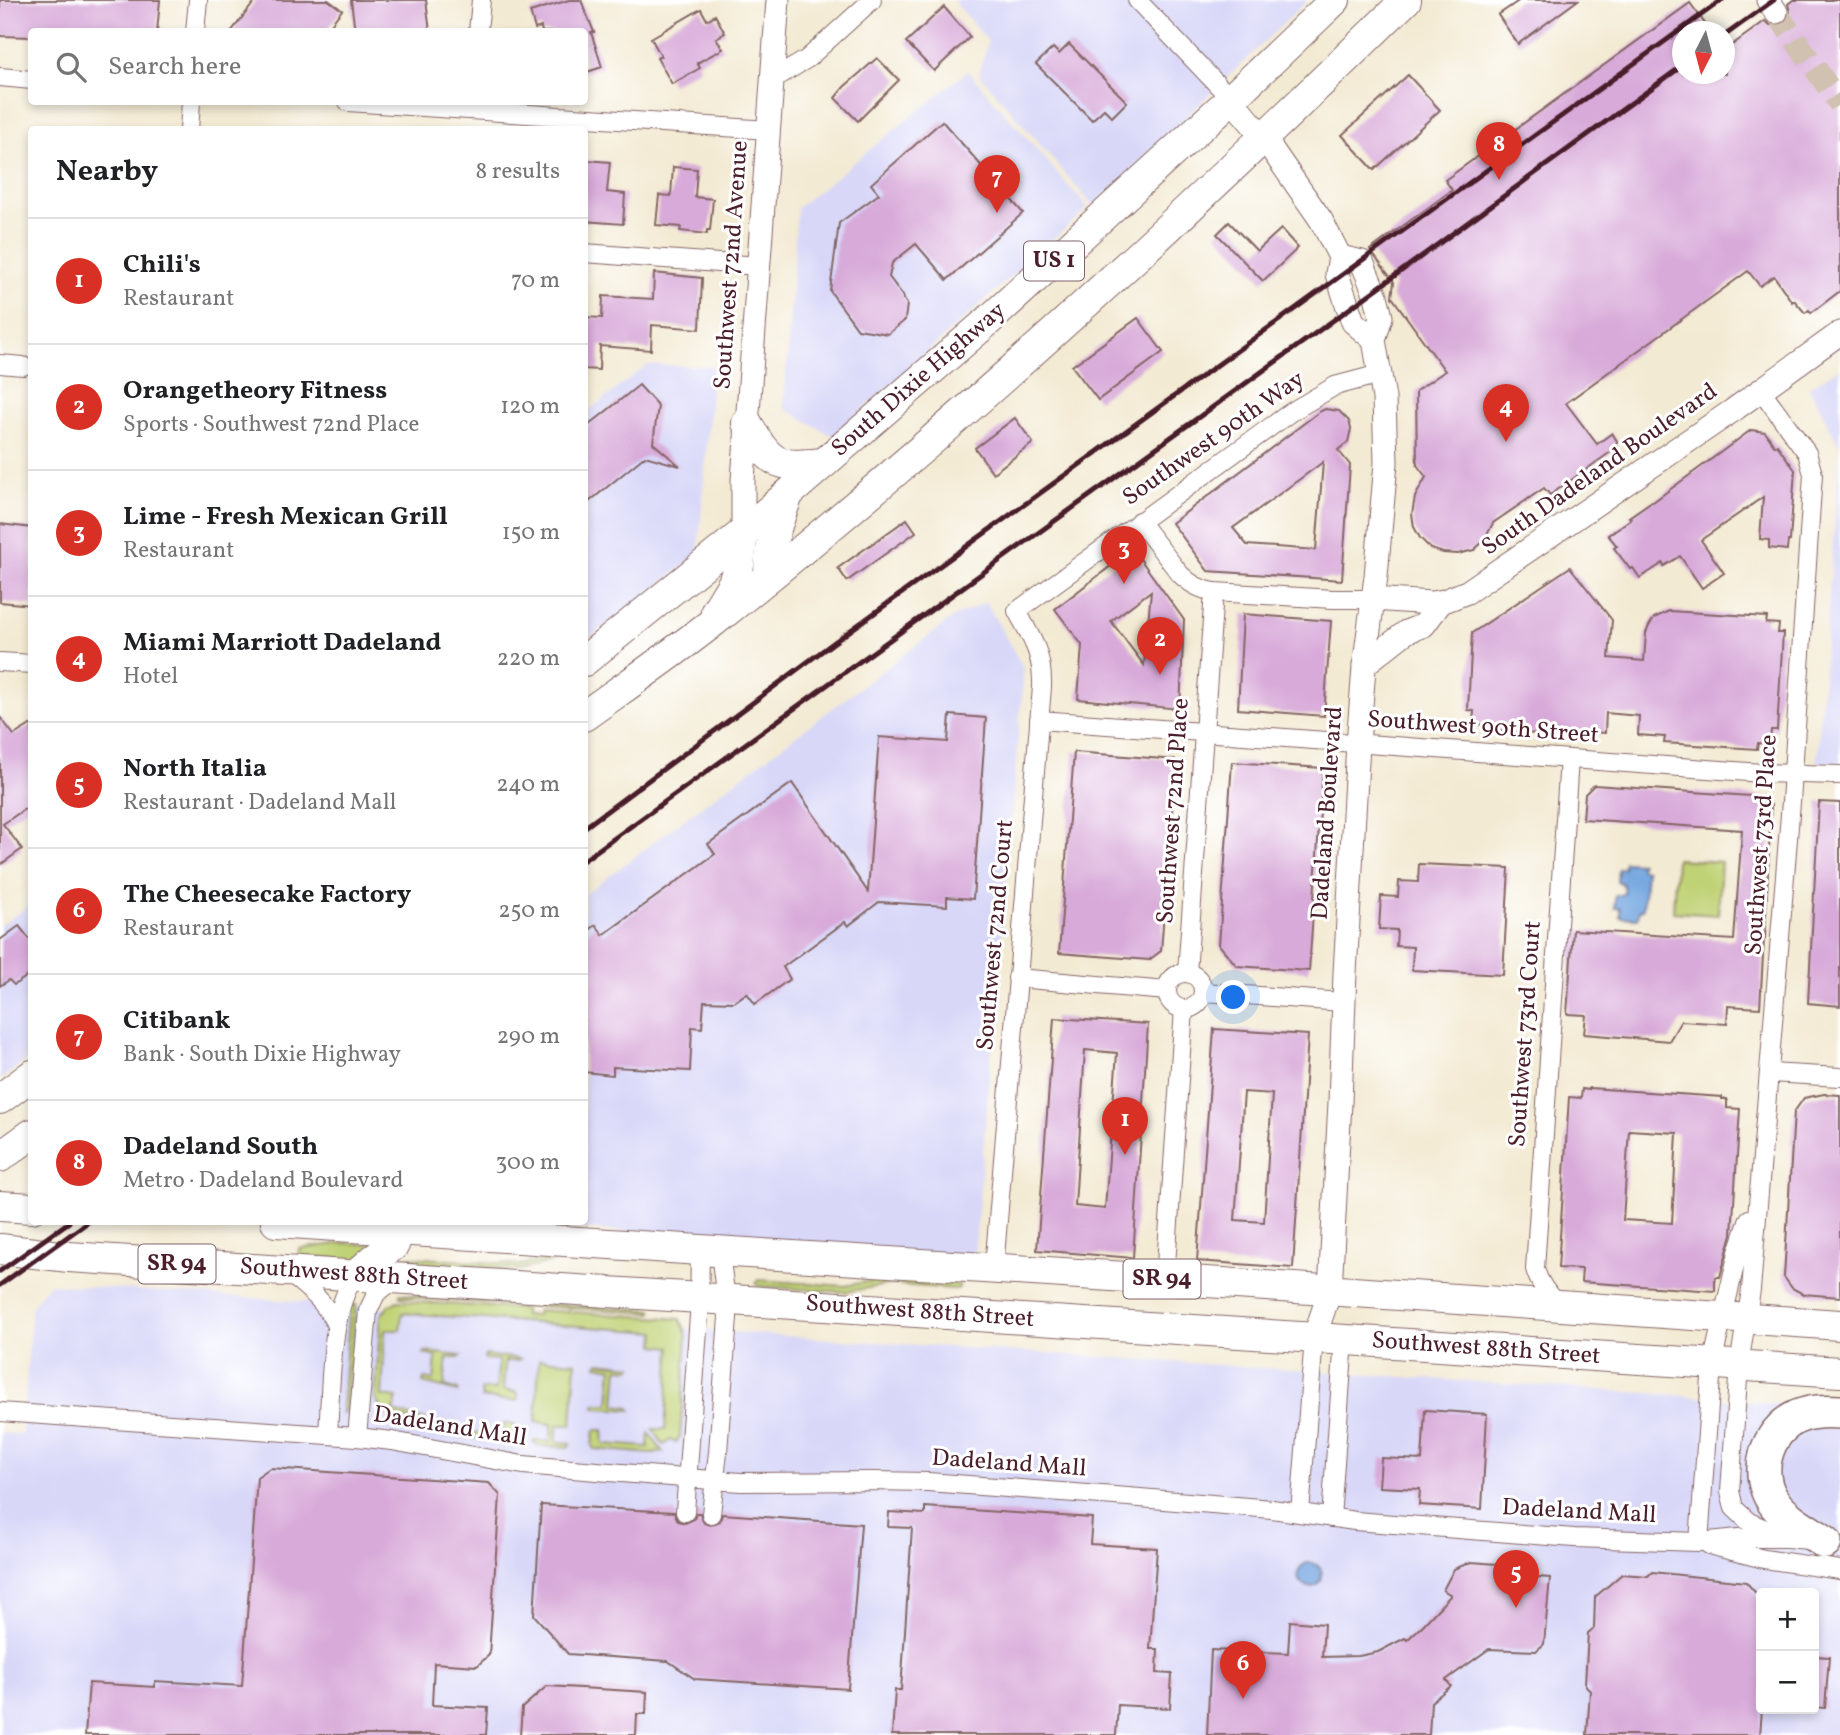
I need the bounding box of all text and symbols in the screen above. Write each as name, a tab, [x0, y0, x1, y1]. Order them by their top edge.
north arrow	[1672, 21, 1735, 84]
search box	[28, 28, 588, 105]
icon: search	[52, 48, 90, 86]
text: Search here	[108, 49, 241, 85]
pin: 8	[1476, 122, 1522, 180]
street label: Southwest 72nd Avenue	[706, 139, 758, 391]
text: Nearby	[56, 151, 158, 193]
pin: 7	[974, 155, 1020, 213]
text: 8 results	[476, 156, 560, 188]
road number: US 1	[1024, 242, 1084, 280]
text: Chili's	[123, 247, 201, 283]
text: 1	[74, 265, 84, 297]
text: 70 m	[511, 265, 560, 297]
text: Restaurant	[123, 283, 234, 315]
street label: South Dixie Highway	[824, 295, 1014, 465]
street label: Southwest 90th Way	[1116, 363, 1312, 515]
text: Orangetheory Fitness	[123, 373, 387, 409]
street label: South Dadeland Boulevard	[1475, 375, 1725, 565]
pin: 4	[1483, 384, 1529, 442]
text: 2	[73, 391, 85, 423]
text: 120 m	[500, 391, 560, 423]
text: Sports · Southwest 72nd Place	[123, 409, 419, 441]
text: Lime - Fresh Mexican Grill	[123, 499, 448, 535]
text: 3	[73, 517, 85, 549]
text: 150 m	[502, 517, 560, 549]
pin: 3	[1101, 526, 1147, 584]
text: Restaurant	[123, 535, 234, 567]
pin: 2	[1137, 617, 1183, 675]
text: Miami Marriott Dadeland	[123, 625, 441, 661]
text: 4	[72, 643, 86, 675]
text: 220 m	[497, 643, 560, 675]
text: Hotel	[123, 661, 178, 693]
street label: Southwest 72nd Place	[1149, 697, 1199, 925]
street label: Southwest 90th Street	[1366, 703, 1600, 753]
street label: Dadeland Boulevard	[1304, 705, 1352, 921]
street label: Southwest 73rd Place	[1737, 733, 1787, 957]
text: North Italia	[123, 751, 267, 787]
text: 5	[73, 769, 85, 801]
text: 240 m	[496, 769, 560, 801]
text: Restaurant · Dadeland Mall	[123, 787, 397, 819]
street label: Southwest 72nd Court	[969, 818, 1023, 1052]
text: The Cheesecake Factory	[123, 877, 411, 913]
text: 6	[73, 895, 85, 927]
text: 250 m	[498, 895, 560, 927]
text: Restaurant	[123, 913, 234, 945]
street label: Southwest 73rd Court	[1501, 920, 1551, 1148]
your location	[1216, 980, 1250, 1014]
text: Citibank	[123, 1003, 231, 1039]
text: 7	[74, 1021, 85, 1053]
text: 290 m	[497, 1021, 560, 1053]
text: Bank · South Dixie Highway	[123, 1039, 401, 1071]
pin: 1	[1102, 1097, 1148, 1155]
text: Dadeland South	[123, 1129, 318, 1165]
text: 8	[73, 1147, 85, 1179]
text: 300 m	[496, 1147, 560, 1179]
text: Metro · Dadeland Boulevard	[123, 1165, 404, 1197]
road number: SR 94	[138, 1245, 216, 1284]
street label: Southwest 88th Street	[238, 1250, 470, 1300]
road number: SR 94	[1124, 1260, 1200, 1298]
street label: Southwest 88th Street	[804, 1287, 1036, 1337]
street label: Southwest 88th Street	[1370, 1324, 1602, 1374]
street label: Dadeland Mall	[371, 1398, 529, 1456]
street label: Dadeland Mall	[931, 1442, 1087, 1486]
street label: Dadeland Mall	[1501, 1491, 1657, 1533]
pin: 5	[1493, 1550, 1539, 1608]
map controls	[1756, 1588, 1819, 1714]
button: +	[1756, 1588, 1819, 1651]
pin: 6	[1220, 1641, 1266, 1699]
button: −	[1756, 1651, 1819, 1714]

